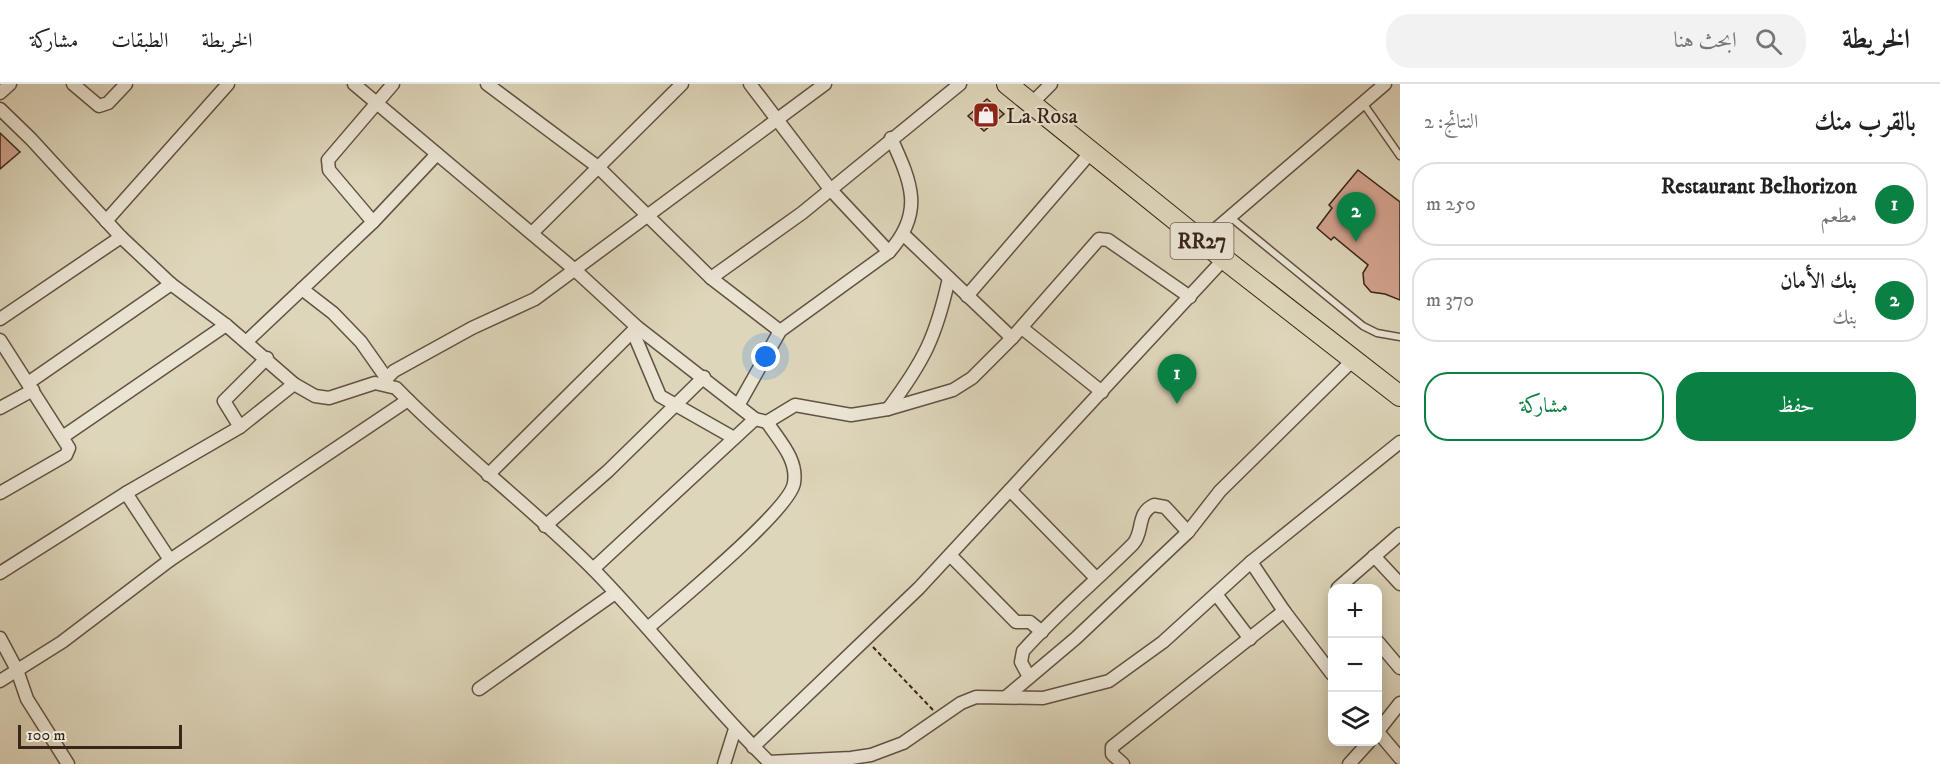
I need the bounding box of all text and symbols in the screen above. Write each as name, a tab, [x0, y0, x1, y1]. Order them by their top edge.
search box	[1386, 14, 1806, 68]
text: الخريطة	[1842, 22, 1910, 57]
icon: search	[1752, 25, 1785, 58]
text: ابحث هنا	[1673, 27, 1737, 54]
text: مشاركة	[30, 28, 78, 54]
text: الطبقات	[111, 28, 168, 54]
text: الخريطة	[201, 28, 253, 54]
shop icon: La Rosa	[971, 100, 1001, 130]
place label: La Rosa	[1006, 103, 1078, 130]
text: بالقرب منك	[1814, 106, 1916, 139]
text: النتائج: 2	[1424, 110, 1478, 135]
text: Restaurant Belhorizon	[1661, 173, 1857, 200]
pin: 2	[1336, 192, 1376, 242]
text: 250 m	[1426, 192, 1476, 217]
text: 1	[1891, 192, 1898, 217]
text: مطعم	[1820, 204, 1857, 229]
road number: RR27	[1170, 223, 1234, 259]
text: بنك الأمان	[1780, 268, 1857, 295]
text: 370 m	[1426, 288, 1474, 313]
text: 2	[1890, 288, 1899, 313]
text: بنك	[1832, 306, 1857, 331]
your location	[751, 342, 780, 371]
pin: 1	[1158, 354, 1196, 404]
button: مشاركة	[1424, 372, 1664, 441]
button: حفظ	[1676, 372, 1916, 441]
map controls	[1328, 584, 1382, 746]
button: +	[1328, 584, 1382, 638]
button: −	[1328, 638, 1382, 692]
button: layers	[1328, 692, 1382, 746]
scale bar	[18, 722, 182, 750]
text: 100 m	[27, 725, 66, 745]

